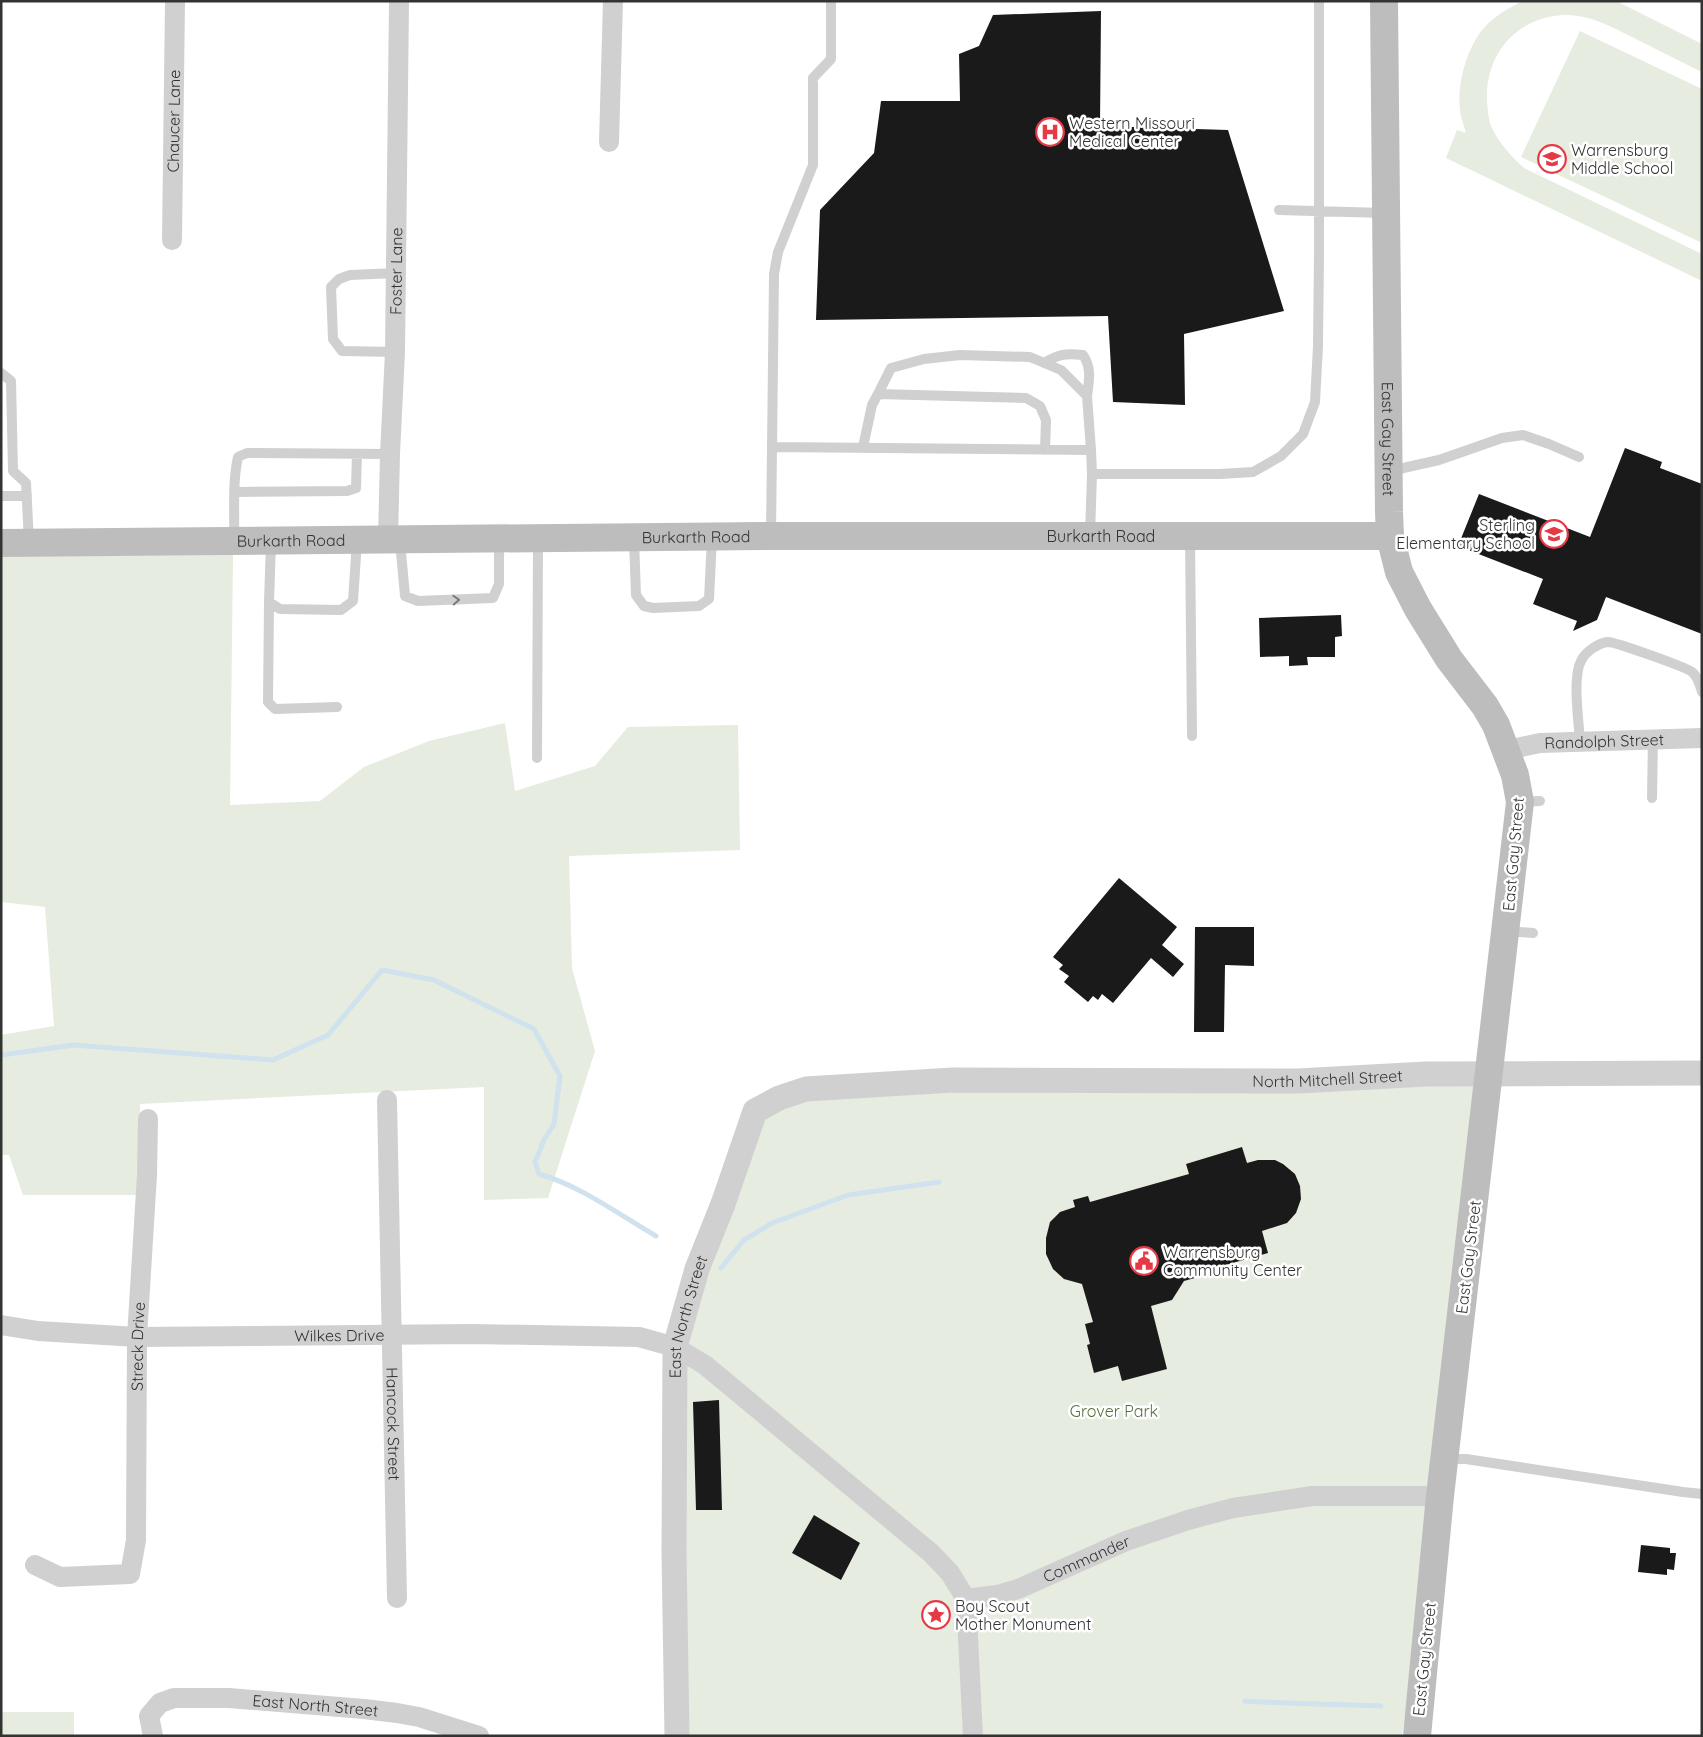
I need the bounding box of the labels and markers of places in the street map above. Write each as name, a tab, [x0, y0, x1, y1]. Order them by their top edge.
place label: Western Missouri Medical Center	[1069, 113, 1195, 151]
hospital icon: Western Missouri Medical Center	[1035, 117, 1065, 147]
place label: Warrensburg Middle School	[1571, 140, 1673, 178]
school or university icon: Warrensburg Middle School	[1537, 144, 1567, 174]
place label: Sterling Elementary School	[1396, 515, 1535, 553]
school or university icon: Sterling Elementary School	[1539, 519, 1569, 549]
place label: Warrensburg Community Center	[1163, 1242, 1302, 1280]
public building icon: Warrensburg Community Center	[1129, 1246, 1159, 1276]
place label: Boy Scout Mother Monument	[955, 1596, 1092, 1634]
place icon: Boy Scout Mother Monument	[921, 1600, 951, 1630]

